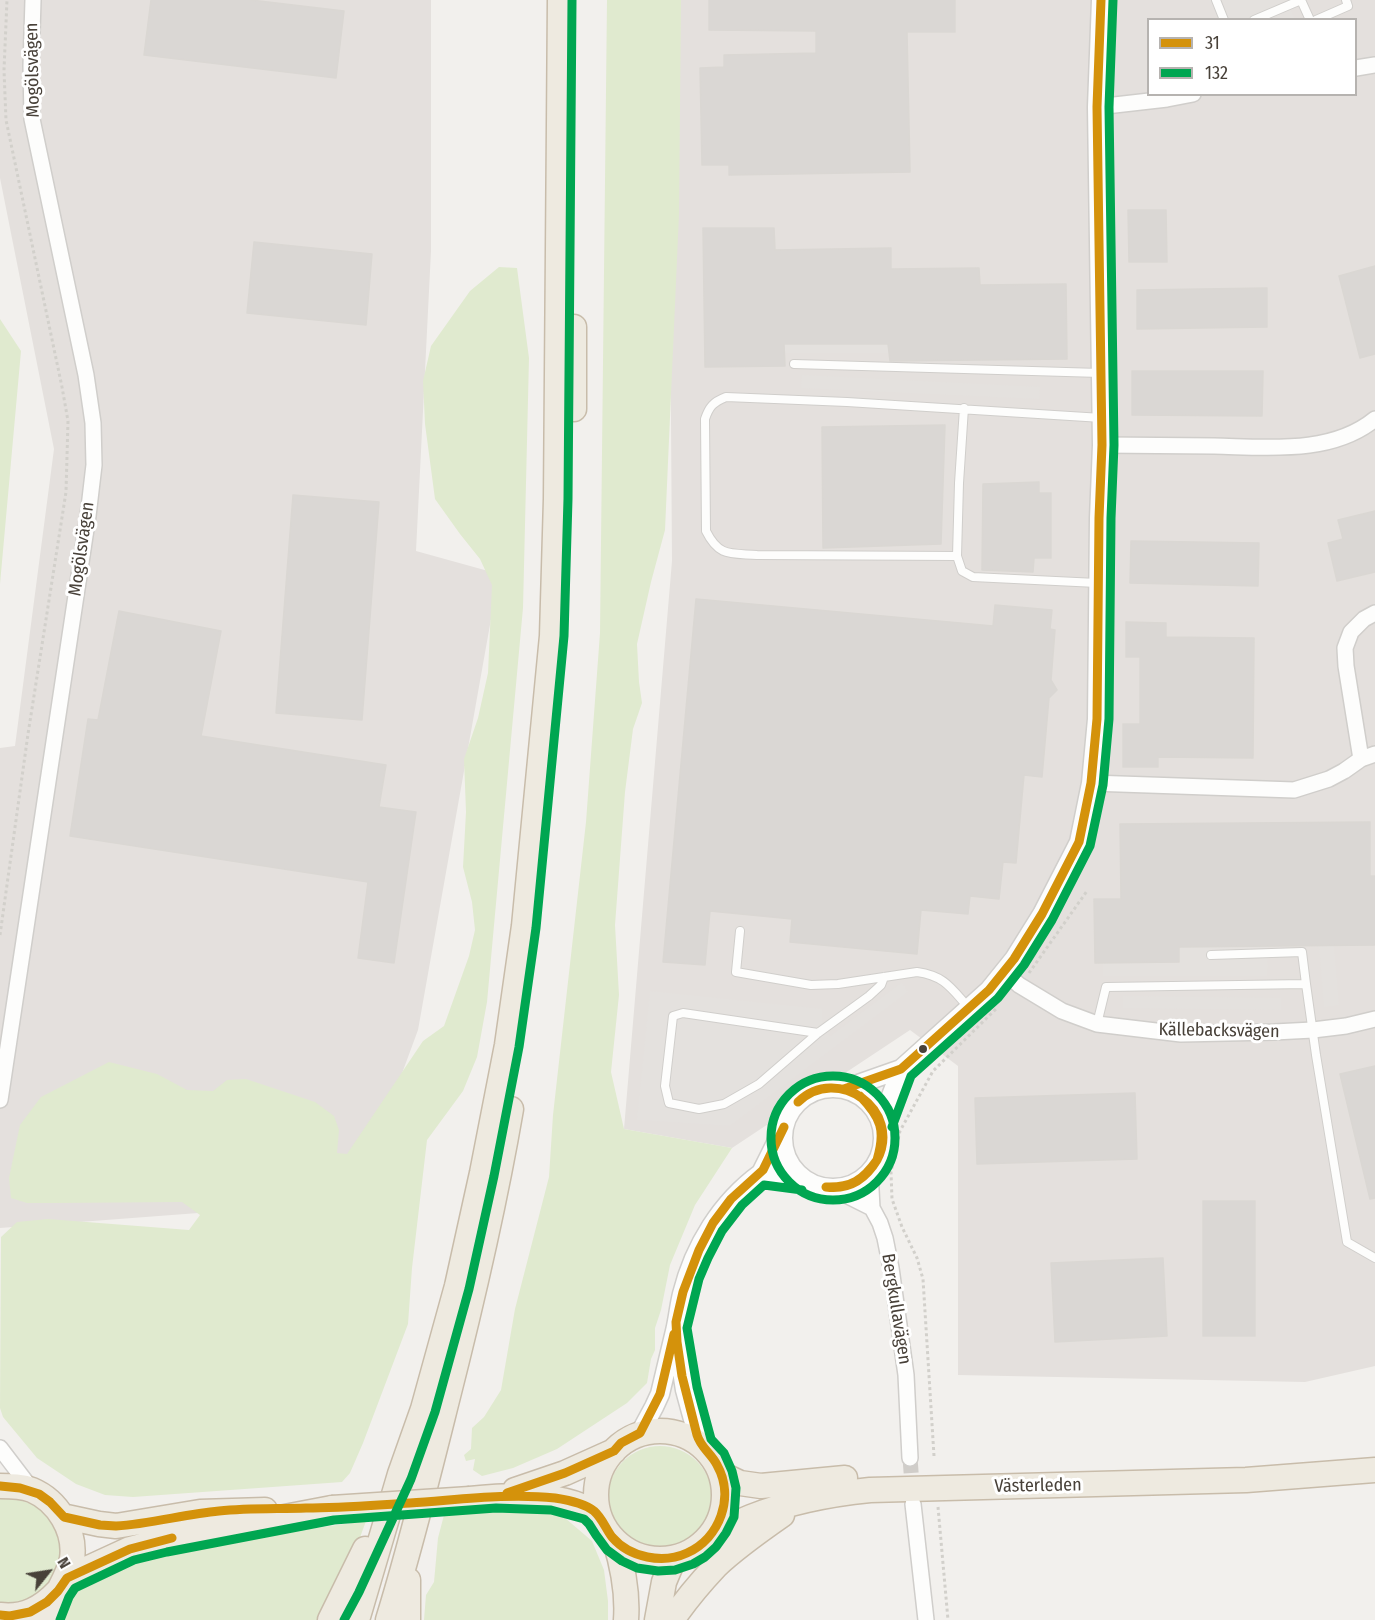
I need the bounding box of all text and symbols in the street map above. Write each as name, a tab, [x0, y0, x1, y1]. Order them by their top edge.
legend	[1147, 18, 1357, 96]
street label: Mogölsvägen	[21, 22, 45, 118]
text: 31	[1205, 32, 1220, 54]
text: 132	[1205, 62, 1228, 84]
street label: Mogölsvägen	[65, 500, 99, 598]
street label: Källebacksvägen	[1158, 1019, 1280, 1043]
unlabelled marker	[917, 1043, 929, 1055]
street label: Bergkullavägen	[877, 1252, 915, 1366]
street label: Västerleden	[994, 1474, 1082, 1498]
north arrow	[18, 1542, 78, 1602]
text: N	[53, 1554, 75, 1572]

